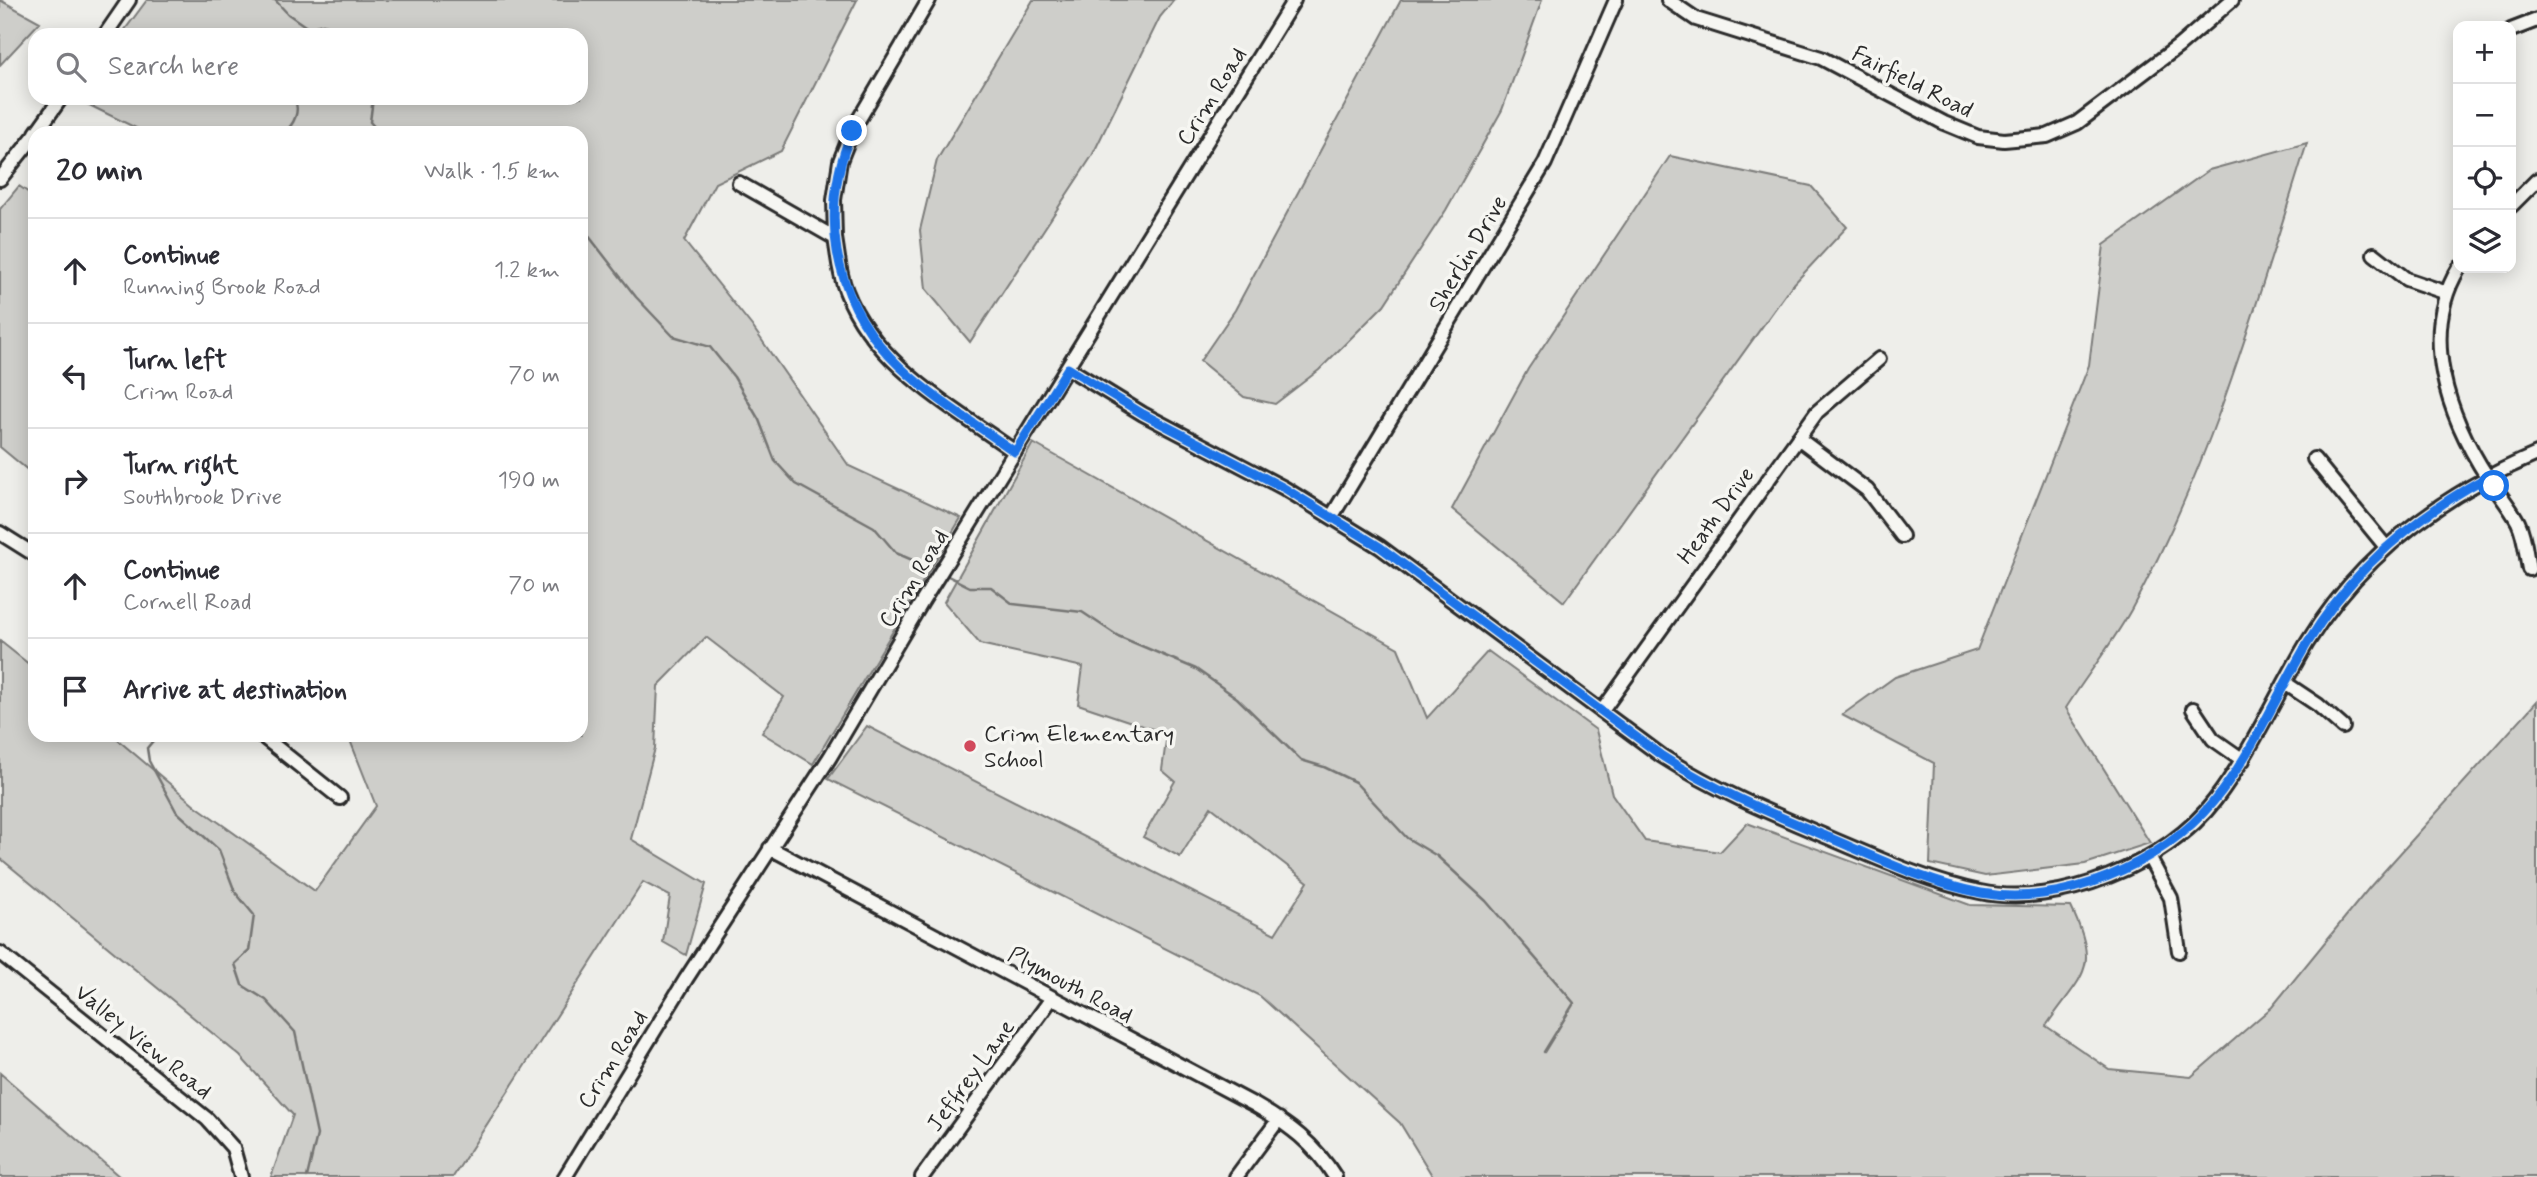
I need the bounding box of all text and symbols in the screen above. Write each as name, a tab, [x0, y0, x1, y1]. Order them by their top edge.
map controls	[2453, 21, 2516, 273]
button: +	[2453, 21, 2516, 84]
search box	[28, 28, 588, 105]
street label: Fairfield Road	[1846, 39, 1978, 126]
street label: Crim Road	[1171, 42, 1255, 152]
icon: search	[52, 48, 90, 86]
text: Search here	[108, 50, 239, 84]
button: −	[2453, 84, 2516, 147]
route end	[836, 115, 867, 146]
button: locate	[2453, 147, 2516, 210]
text: 20 min	[56, 152, 144, 191]
text: Walk · 1.5 km	[424, 157, 560, 187]
street label: Sherlin Drive	[1422, 190, 1515, 318]
button: layers	[2453, 210, 2516, 273]
text: Continue	[123, 239, 220, 273]
icon: ahead	[56, 252, 94, 290]
text: 1.2 km	[494, 256, 560, 286]
text: Running Brook Road	[123, 273, 321, 303]
text: Turn left	[123, 344, 227, 378]
icon: left	[56, 357, 94, 395]
text: 70 m	[508, 361, 560, 391]
text: Crim Road	[123, 378, 233, 408]
text: Turn right	[123, 449, 239, 483]
icon: right	[56, 462, 94, 500]
street label: Heath Drive	[1671, 462, 1762, 571]
text: 190 m	[498, 466, 560, 496]
route start	[2478, 470, 2509, 501]
text: Southbrook Drive	[123, 483, 282, 513]
street label: Crim Road	[873, 524, 957, 634]
text: Continue	[123, 554, 220, 588]
icon: ahead	[56, 567, 94, 605]
text: 70 m	[508, 571, 560, 601]
text: Cornell Road	[123, 588, 251, 618]
icon: arrive	[56, 672, 94, 710]
text: Arrive at destination	[123, 674, 347, 708]
place label: Crim Elementary School	[984, 720, 1174, 776]
marker: Crim Elementary School	[962, 738, 978, 754]
street label: Plymouth Road	[1002, 940, 1138, 1031]
street label: Valley View Road	[68, 978, 217, 1107]
street label: Crim Road	[572, 1005, 656, 1115]
street label: Jeffrey Lane	[921, 1014, 1023, 1138]

